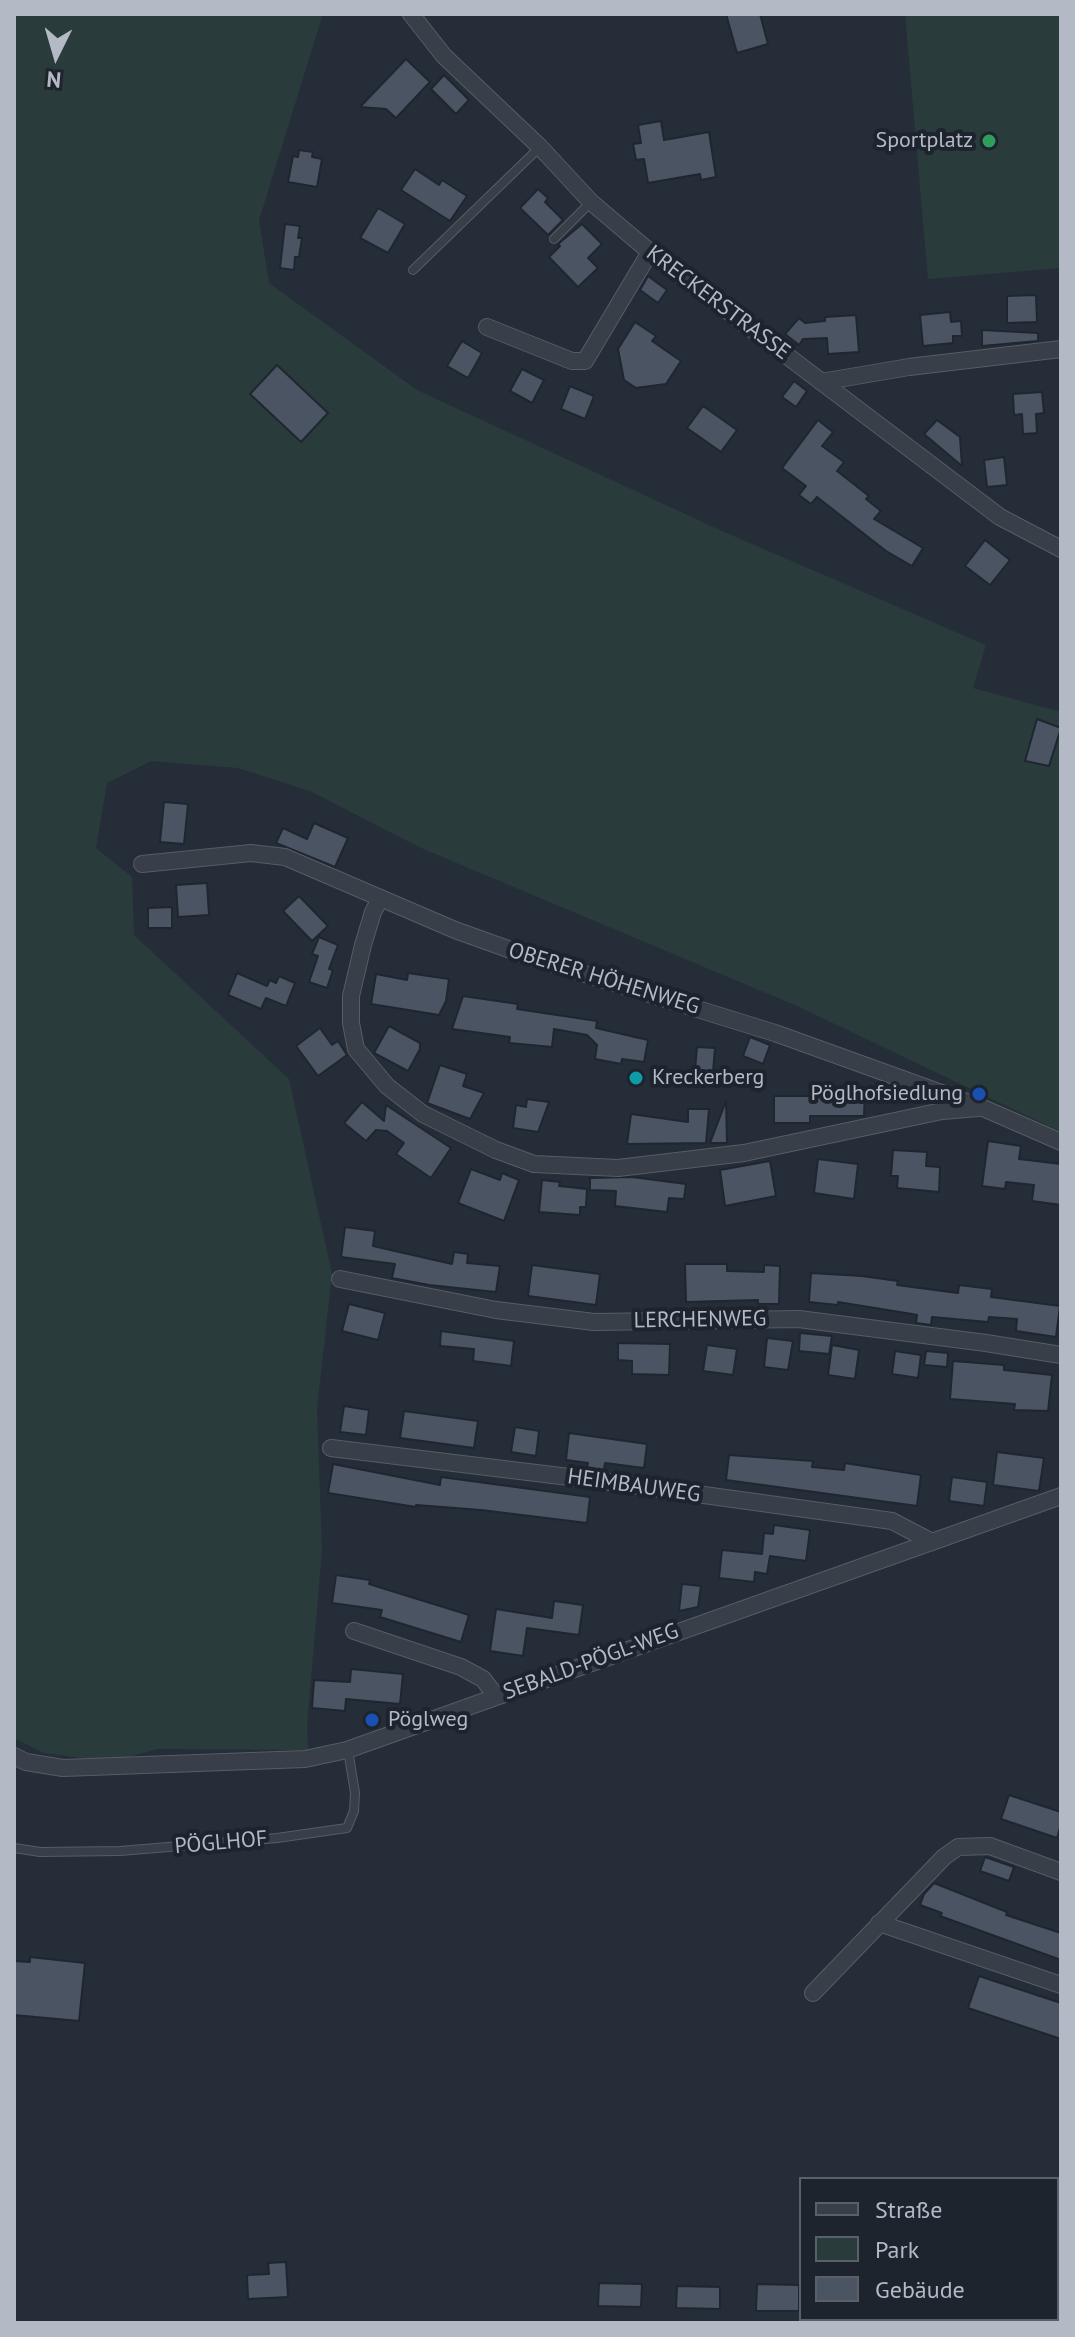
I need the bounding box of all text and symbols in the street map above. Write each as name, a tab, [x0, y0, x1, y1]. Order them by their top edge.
north arrow	[16, 16, 96, 96]
text: N	[45, 65, 62, 94]
place label: Sportplatz	[875, 128, 973, 154]
marker: Sportplatz	[980, 132, 998, 150]
street label: KRECKERSTRASSE	[641, 240, 795, 366]
street label: OBERER HÖHENWEG	[505, 937, 703, 1021]
place label: Kreckerberg	[652, 1065, 764, 1091]
marker: Kreckerberg	[627, 1069, 645, 1087]
place label: Pöglhofsiedlung	[811, 1081, 963, 1107]
marker: Pöglhofsiedlung	[970, 1085, 988, 1103]
street label: LERCHENWEG	[633, 1306, 767, 1334]
street label: HEIMBAUWEG	[566, 1464, 702, 1508]
street label: SEBALD-PÖGL-WEG	[500, 1618, 682, 1706]
place label: Pöglweg	[388, 1707, 468, 1733]
marker: Pöglweg	[363, 1711, 381, 1729]
street label: PÖGLHOF	[174, 1826, 268, 1860]
legend	[799, 2177, 1059, 2321]
text: Straße	[875, 2194, 942, 2225]
text: Park	[875, 2234, 919, 2265]
text: Gebäude	[875, 2274, 965, 2305]

